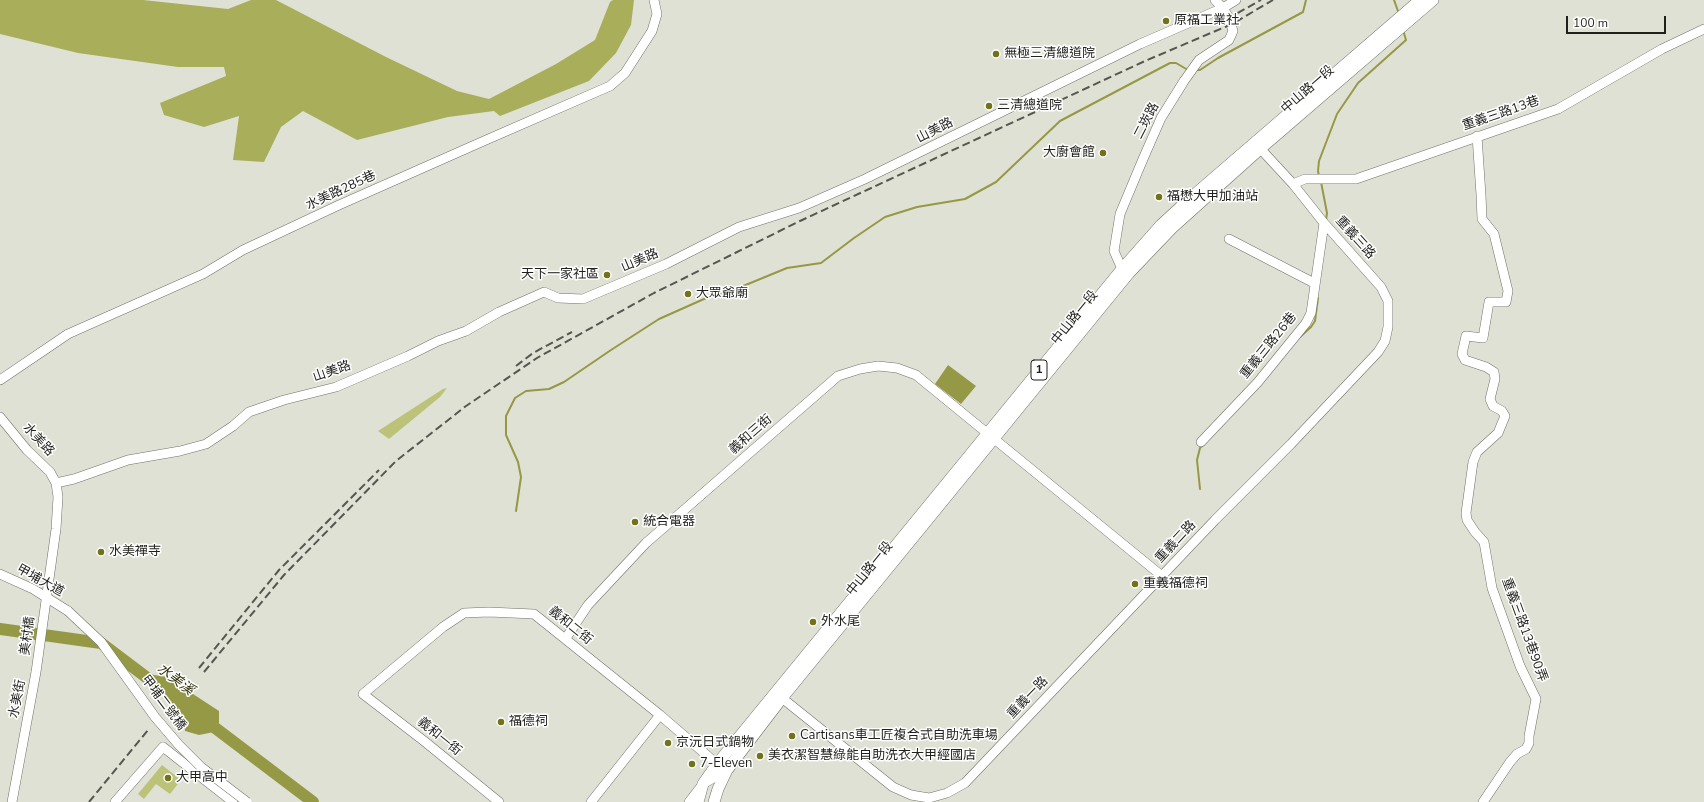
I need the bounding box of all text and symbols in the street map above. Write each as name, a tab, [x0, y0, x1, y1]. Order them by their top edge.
scale bar	[1568, 8, 1668, 34]
place label: 原福工業社	[1174, 13, 1239, 29]
text: 100 m	[1573, 15, 1608, 31]
marker: 原福工業社	[1161, 16, 1171, 26]
place label: 無極三清總道院	[1004, 46, 1095, 62]
marker: 無極三清總道院	[991, 49, 1001, 59]
street label: 中山路一段	[1278, 63, 1338, 117]
street label: 重義三路13巷	[1460, 94, 1542, 134]
place label: 三清總道院	[997, 98, 1062, 114]
street label: 二崁路	[1131, 100, 1163, 142]
marker: 三清總道院	[984, 101, 994, 111]
street label: 山美路	[914, 115, 956, 147]
place label: 大廚會館	[1043, 145, 1095, 161]
marker: 大廚會館	[1098, 148, 1108, 158]
street label: 水美路285巷	[304, 168, 378, 214]
place label: 福懋大甲加油站	[1167, 189, 1258, 205]
marker: 福懋大甲加油站	[1154, 192, 1164, 202]
street label: 重義三路	[1332, 213, 1378, 263]
street label: 山美路	[619, 246, 661, 276]
place label: 天下一家社區	[521, 267, 599, 283]
marker: 天下一家社區	[602, 270, 612, 280]
place label: 大眾爺廟	[696, 286, 748, 302]
street label: 中山路一段	[1048, 288, 1102, 348]
marker: 大眾爺廟	[683, 289, 693, 299]
street label: 重義三路26巷	[1238, 310, 1300, 382]
street label: 山美路	[311, 358, 353, 386]
road number: 1	[1031, 360, 1047, 380]
street label: 義和三街	[726, 412, 776, 458]
street label: 水美路	[19, 420, 57, 460]
place label: 統合電器	[643, 514, 695, 530]
marker: 統合電器	[630, 517, 640, 527]
street label: 重義二路	[1153, 518, 1199, 566]
street label: 中山路一段	[843, 539, 897, 599]
place label: 水美禪寺	[109, 544, 161, 560]
marker: 水美禪寺	[96, 547, 106, 557]
street label: 甲埔大道	[13, 562, 67, 600]
place label: 重義福德祠	[1143, 576, 1208, 592]
street label: 重義三路13巷90弄	[1498, 576, 1550, 684]
marker: 重義福德祠	[1130, 579, 1140, 589]
street label: 義和二街	[545, 604, 595, 648]
place label: 外水尾	[821, 614, 860, 630]
street label: 美村橋	[18, 616, 38, 656]
marker: 外水尾	[808, 617, 818, 627]
water label: 水美溪	[153, 661, 197, 699]
street label: 甲埔二號橋	[137, 672, 189, 734]
street label: 重義一路	[1004, 674, 1052, 722]
street label: 水美街	[7, 678, 29, 720]
place label: 福德祠	[509, 714, 548, 730]
street label: 義和一街	[414, 715, 464, 759]
marker: 福德祠	[496, 717, 506, 727]
place label: Cartisans車工匠複合式自助洗車場	[800, 728, 998, 744]
marker: Cartisans車工匠複合式自助洗車場	[787, 731, 797, 741]
place label: 京沅日式鍋物	[676, 735, 754, 751]
marker: 京沅日式鍋物	[663, 738, 673, 748]
place label: 美衣潔智慧綠能自助洗衣大甲經國店	[768, 748, 976, 764]
marker: 美衣潔智慧綠能自助洗衣大甲經國店	[755, 751, 765, 761]
place label: 7-Eleven	[700, 756, 752, 772]
marker: 7-Eleven	[687, 759, 697, 769]
place label: 大甲高中	[176, 770, 228, 786]
marker: 大甲高中	[163, 773, 173, 783]

